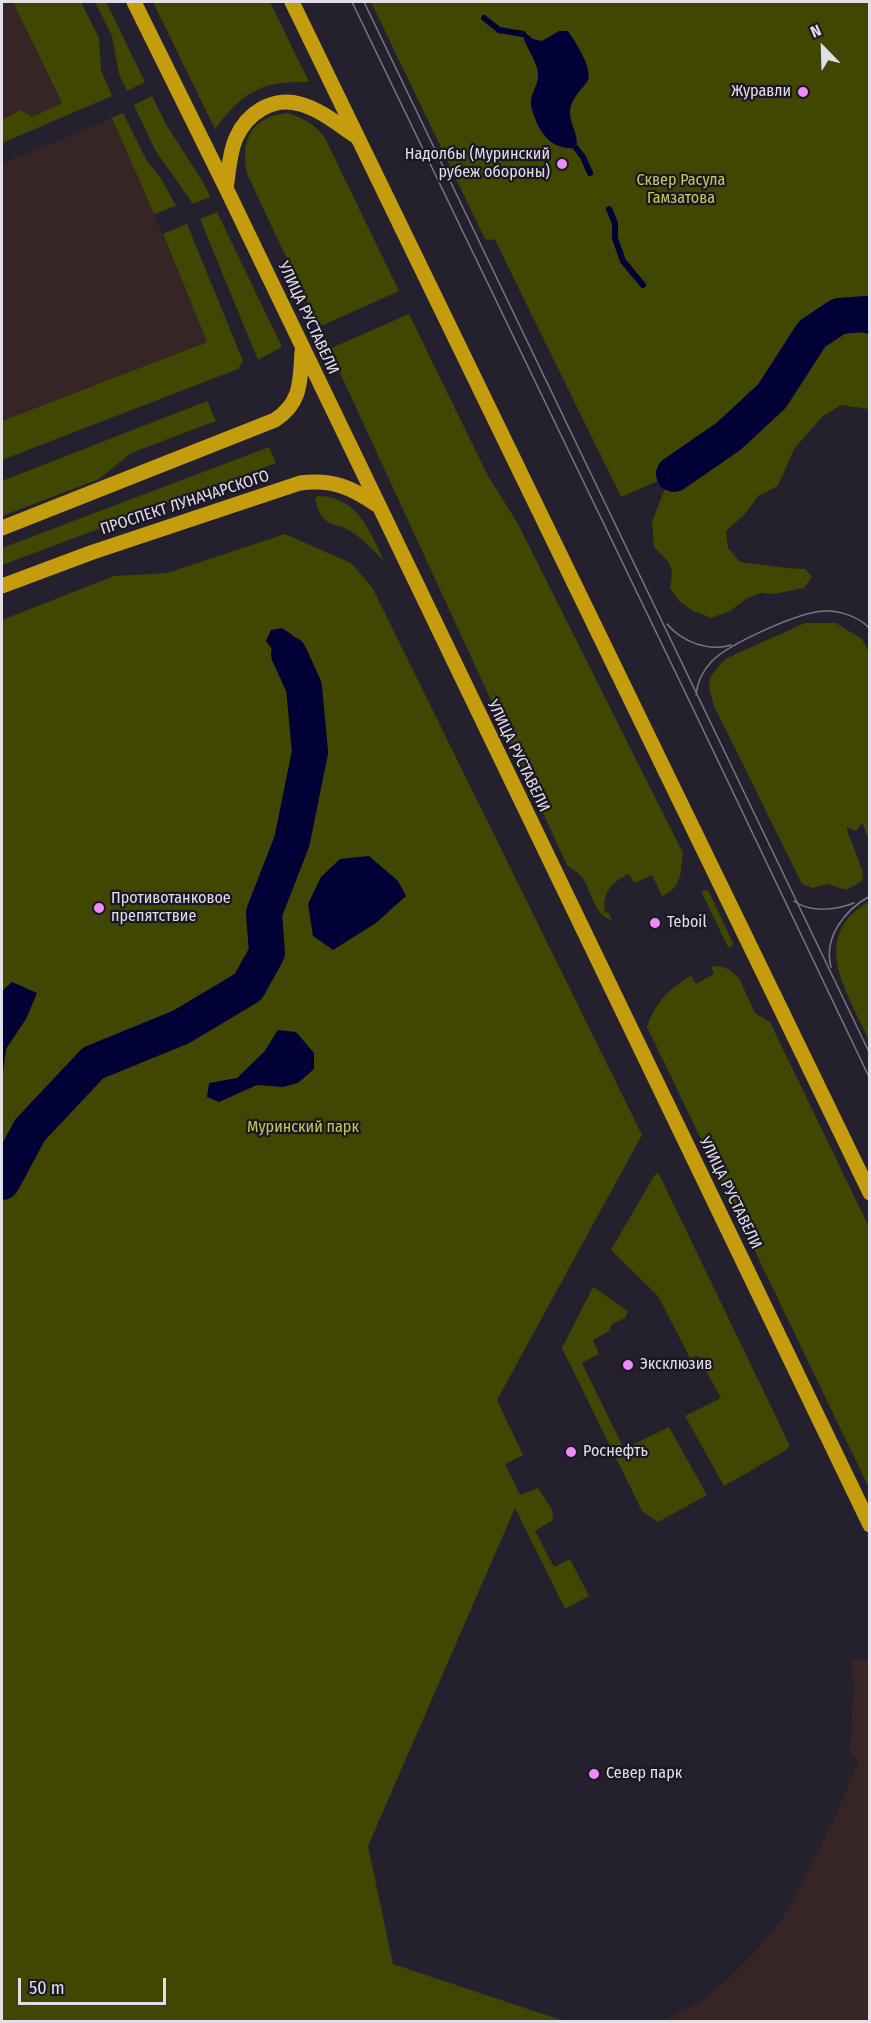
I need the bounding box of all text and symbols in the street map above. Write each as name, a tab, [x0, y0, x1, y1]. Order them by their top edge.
north arrow	[793, 18, 853, 78]
text: N	[808, 20, 824, 42]
place label: Журавли	[731, 82, 791, 102]
marker: Журавли	[796, 85, 810, 99]
place label: Надолбы (Муринский рубеж обороны)	[405, 145, 550, 183]
marker: Надолбы (Муринский рубеж обороны)	[555, 157, 569, 171]
park label: Сквер Расула Гамзатова	[637, 171, 725, 209]
street label: УЛИЦА РУСТАВЕЛИ	[273, 258, 343, 378]
street label: ПРОСПЕКТ ЛУНАЧАРСКОГО	[98, 467, 272, 539]
street label: УЛИЦА РУСТАВЕЛИ	[483, 697, 553, 815]
place label: Противотанковое препятствие	[111, 889, 231, 927]
marker: Противотанковое препятствие	[92, 901, 106, 915]
place label: Teboil	[667, 913, 707, 933]
marker: Teboil	[648, 916, 662, 930]
park label: Муринский парк	[247, 1118, 359, 1138]
street label: УЛИЦА РУСТАВЕЛИ	[695, 1134, 765, 1252]
place label: Эксклюзив	[640, 1355, 712, 1375]
marker: Эксклюзив	[621, 1358, 635, 1372]
place label: Роснефть	[583, 1442, 648, 1462]
marker: Роснефть	[564, 1445, 578, 1459]
place label: Север парк	[606, 1764, 682, 1784]
marker: Север парк	[587, 1767, 601, 1781]
scale bar	[21, 1966, 170, 2004]
text: 50 m	[29, 1977, 65, 1999]

